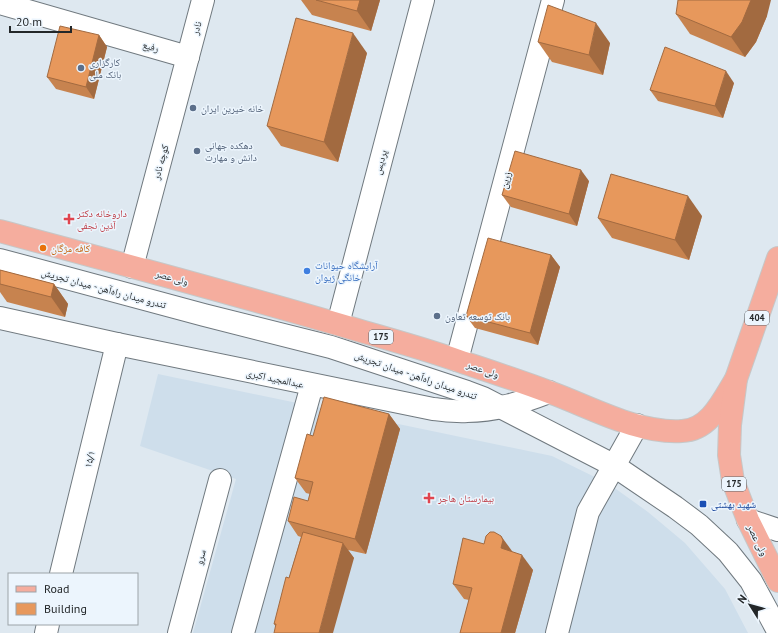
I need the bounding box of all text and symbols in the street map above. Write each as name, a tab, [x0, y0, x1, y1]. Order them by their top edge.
scale bar	[10, 8, 71, 34]
text: 20 m	[16, 14, 42, 29]
street label: نادر	[188, 20, 205, 37]
street label: رفیع	[141, 38, 161, 55]
place label: کارگزاری بانک ملی	[89, 56, 122, 81]
marker: کارگزاری بانک ملی	[76, 63, 86, 73]
place label: خانه خیرین ایران	[201, 102, 265, 115]
marker: خانه خیرین ایران	[188, 103, 198, 113]
place label: دهکده جهانی دانش و مهارت	[205, 139, 257, 164]
street label: کوچه نادر	[149, 143, 171, 182]
marker: دهکده جهانی دانش و مهارت	[192, 146, 202, 156]
street label: پردیس	[371, 148, 390, 176]
street label: زرین	[497, 170, 514, 190]
place label: داروخانه دکتر آذین نجفی	[76, 207, 127, 232]
marker: داروخانه دکتر آذین نجفی	[64, 214, 74, 224]
place label: کافه مژگان	[51, 242, 90, 255]
marker: کافه مژگان	[38, 243, 48, 253]
place label: آرایشگاه حیوانات خانگی ژیوان	[315, 259, 378, 284]
street label: تندرو میدان راه‌آهن - میدان تجریش	[40, 266, 168, 311]
marker: آرایشگاه حیوانات خانگی ژیوان	[302, 266, 312, 276]
street label: ولی عصر	[153, 267, 190, 288]
place label: بانک توسعه تعاون	[445, 310, 510, 323]
marker: بانک توسعه تعاون	[432, 311, 442, 321]
road number: 404	[745, 311, 769, 325]
road number: 175	[369, 330, 393, 344]
street label: تندرو میدان راه‌آهن - میدان تجریش	[353, 348, 479, 403]
street label: ولی عصر	[464, 358, 501, 381]
street label: عبدالمجید اکبری	[245, 366, 305, 391]
street label: ۱۵/۱	[81, 449, 98, 469]
road number: 175	[722, 477, 746, 491]
marker: بیمارستان هاجر	[423, 492, 435, 504]
place label: بیمارستان هاجر	[437, 492, 494, 505]
place label: شهید بهشتی	[711, 498, 756, 511]
marker: شهید بهشتی	[698, 499, 708, 509]
street label: ولی عصر	[744, 522, 771, 558]
street label: سرو	[192, 548, 209, 566]
legend	[8, 573, 138, 625]
text: Road	[44, 581, 69, 596]
north arrow	[730, 585, 770, 625]
text: N	[734, 592, 750, 606]
text: Building	[44, 601, 87, 616]

